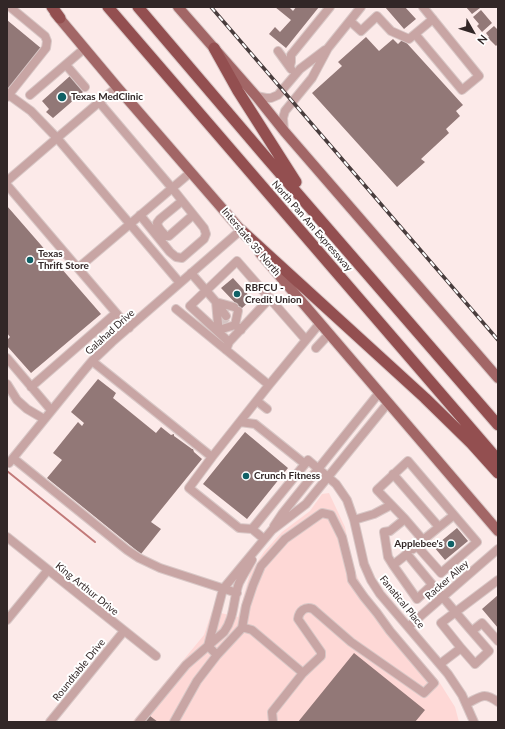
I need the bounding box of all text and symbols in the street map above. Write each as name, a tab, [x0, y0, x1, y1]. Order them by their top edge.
north arrow	[453, 12, 493, 52]
text: N	[475, 32, 490, 47]
marker: Texas MedClinic	[56, 91, 68, 103]
place label: Texas MedClinic	[71, 91, 143, 103]
street label: North Pan Am Expressway	[269, 178, 355, 274]
street label: Interstate 35 North	[219, 206, 283, 278]
place label: Texas Thrift Store	[38, 248, 89, 272]
marker: Texas Thrift Store	[25, 255, 35, 265]
place label: RBFCU - Credit Union	[245, 282, 302, 306]
marker: RBFCU - Credit Union	[232, 289, 242, 299]
street label: Galahad Drive	[83, 307, 137, 357]
place label: Crunch Fitness	[254, 470, 320, 482]
marker: Crunch Fitness	[241, 471, 251, 481]
place label: Applebee's	[394, 538, 443, 550]
marker: Applebee's	[446, 539, 456, 549]
street label: Racker Alley	[423, 558, 471, 602]
street label: King Arthur Drive	[53, 560, 121, 618]
street label: Fanatical Place	[377, 573, 427, 631]
street label: Roundtable Drive	[50, 636, 108, 704]

